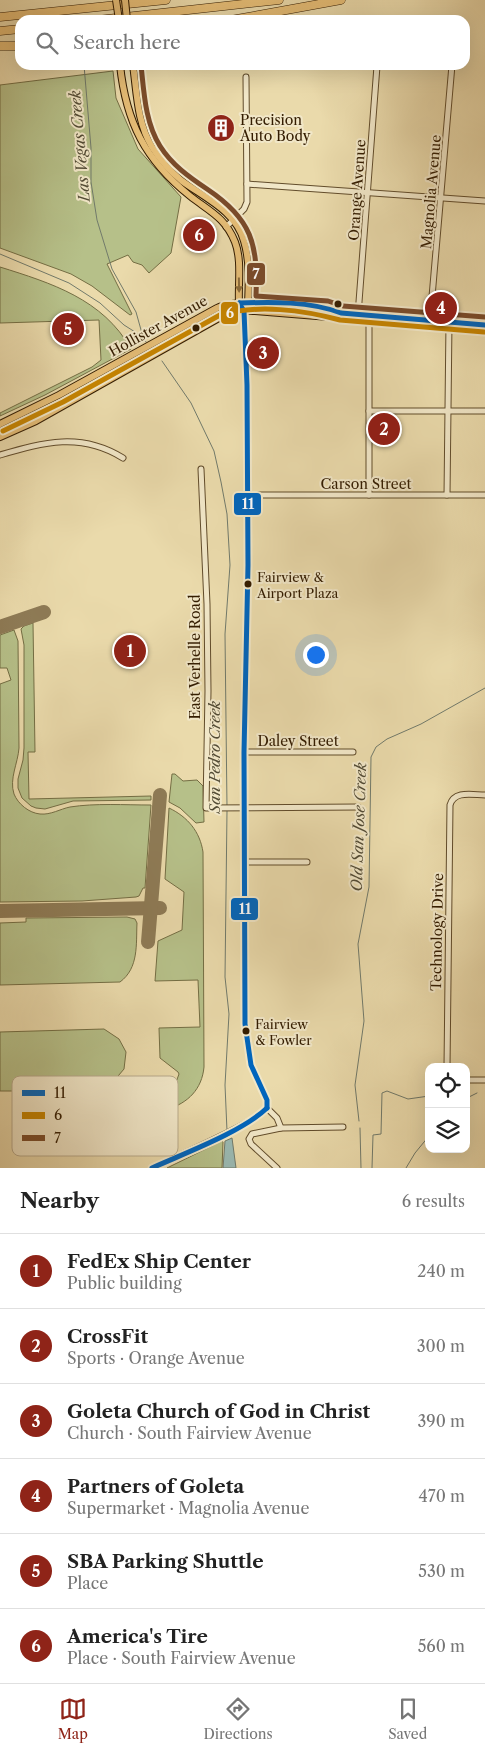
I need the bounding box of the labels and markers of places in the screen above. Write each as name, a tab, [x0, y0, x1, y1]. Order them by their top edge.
place label: Precision Auto Body	[239, 111, 311, 145]
building icon: Precision Auto Body	[206, 113, 236, 143]
pin: 6	[183, 216, 215, 254]
pin: 4	[425, 289, 457, 327]
unlabelled marker	[333, 299, 343, 309]
pin: 5	[52, 310, 84, 348]
unlabelled marker	[191, 323, 201, 333]
pin: 3	[247, 334, 279, 372]
pin: 2	[368, 410, 400, 448]
place label: Fairview & Airport Plaza	[256, 569, 339, 601]
marker: Fairview & Airport Plaza	[243, 579, 253, 589]
pin: 1	[114, 632, 146, 670]
place label: Fairview & Fowler	[255, 1016, 312, 1048]
marker: Fairview & Fowler	[241, 1026, 251, 1036]

